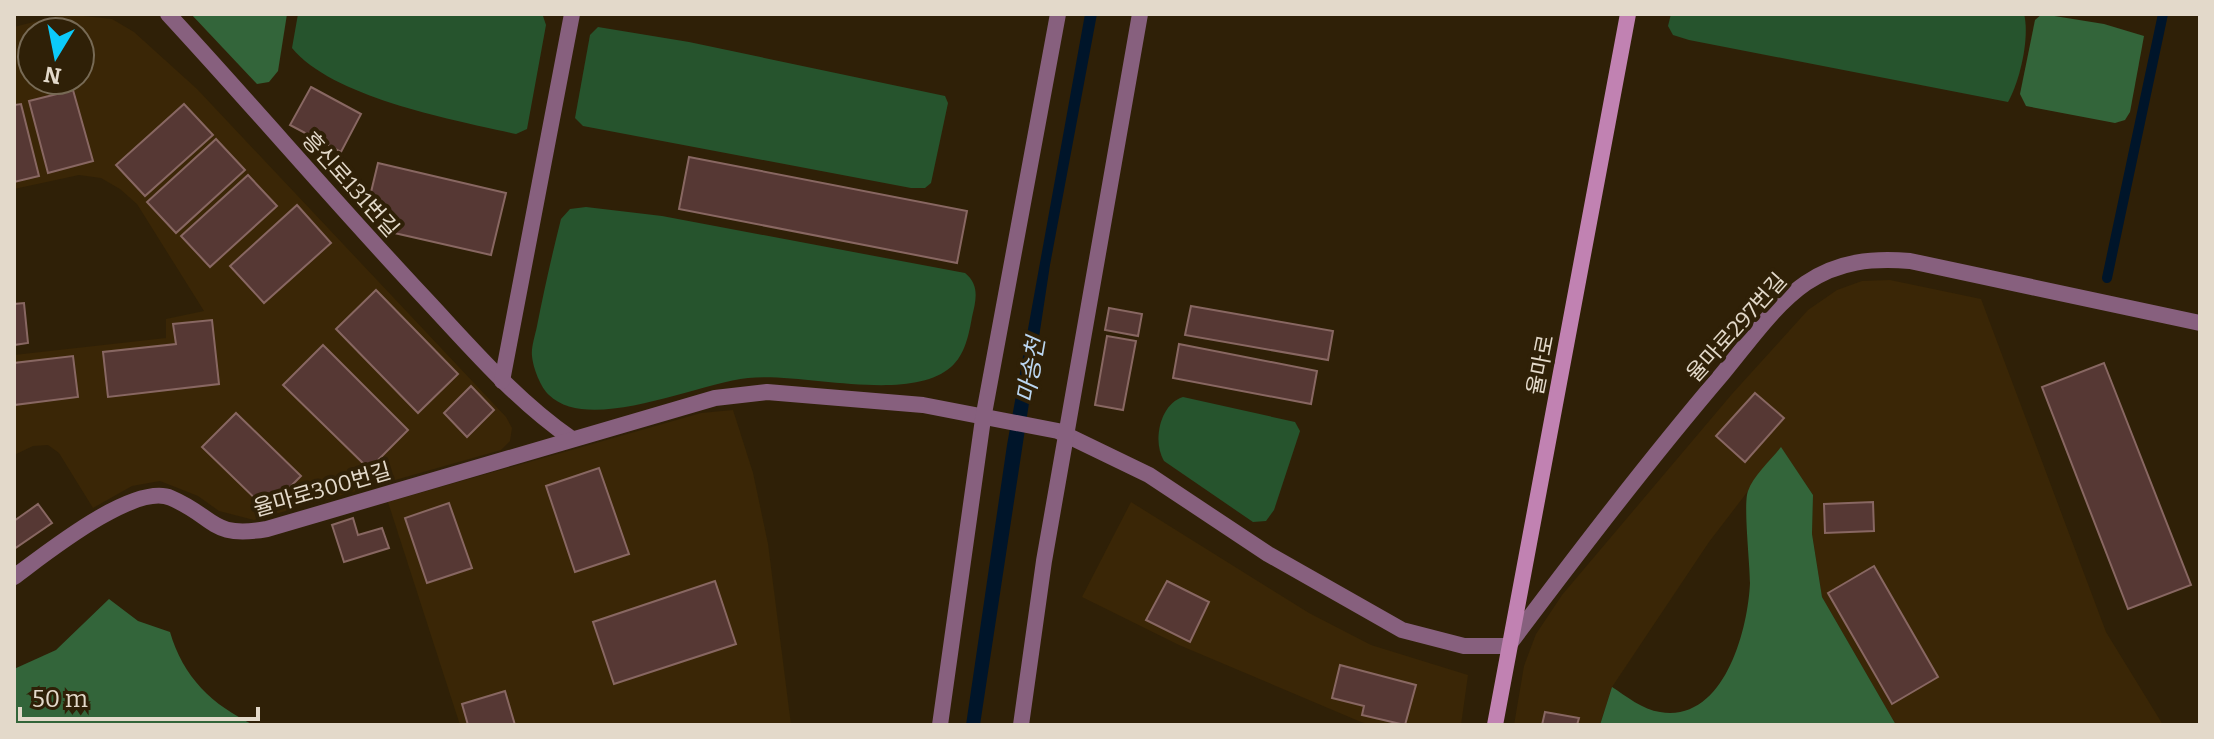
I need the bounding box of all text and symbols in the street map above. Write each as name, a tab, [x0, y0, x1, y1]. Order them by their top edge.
north arrow	[16, 16, 96, 96]
text: N	[42, 60, 63, 90]
street label: 흥신로131번길	[297, 126, 405, 242]
street label: 율마로297번길	[1681, 267, 1792, 387]
water label: 마송천	[1011, 332, 1051, 405]
street label: 율마로	[1521, 333, 1560, 397]
street label: 율마로300번길	[250, 457, 394, 522]
scale bar	[20, 671, 258, 721]
text: 50 m	[32, 685, 88, 713]

